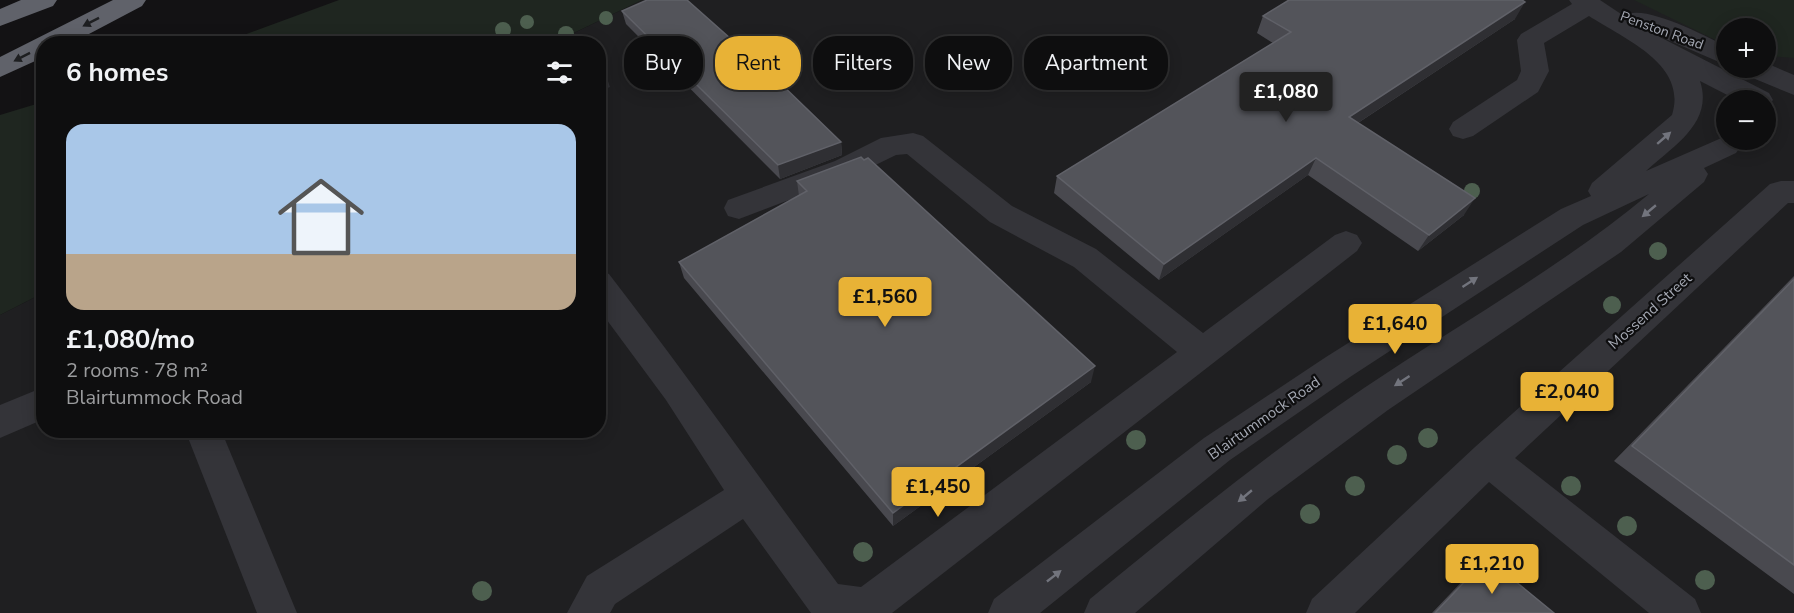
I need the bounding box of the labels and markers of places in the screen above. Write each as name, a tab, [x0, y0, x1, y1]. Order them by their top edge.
pin: £1,080	[1237, 72, 1335, 123]
pin: £1,560	[836, 277, 934, 328]
pin: £1,640	[1346, 304, 1444, 355]
pin: £2,040	[1518, 372, 1616, 423]
pin: £1,450	[889, 467, 987, 518]
pin: £1,210	[1443, 544, 1541, 595]

